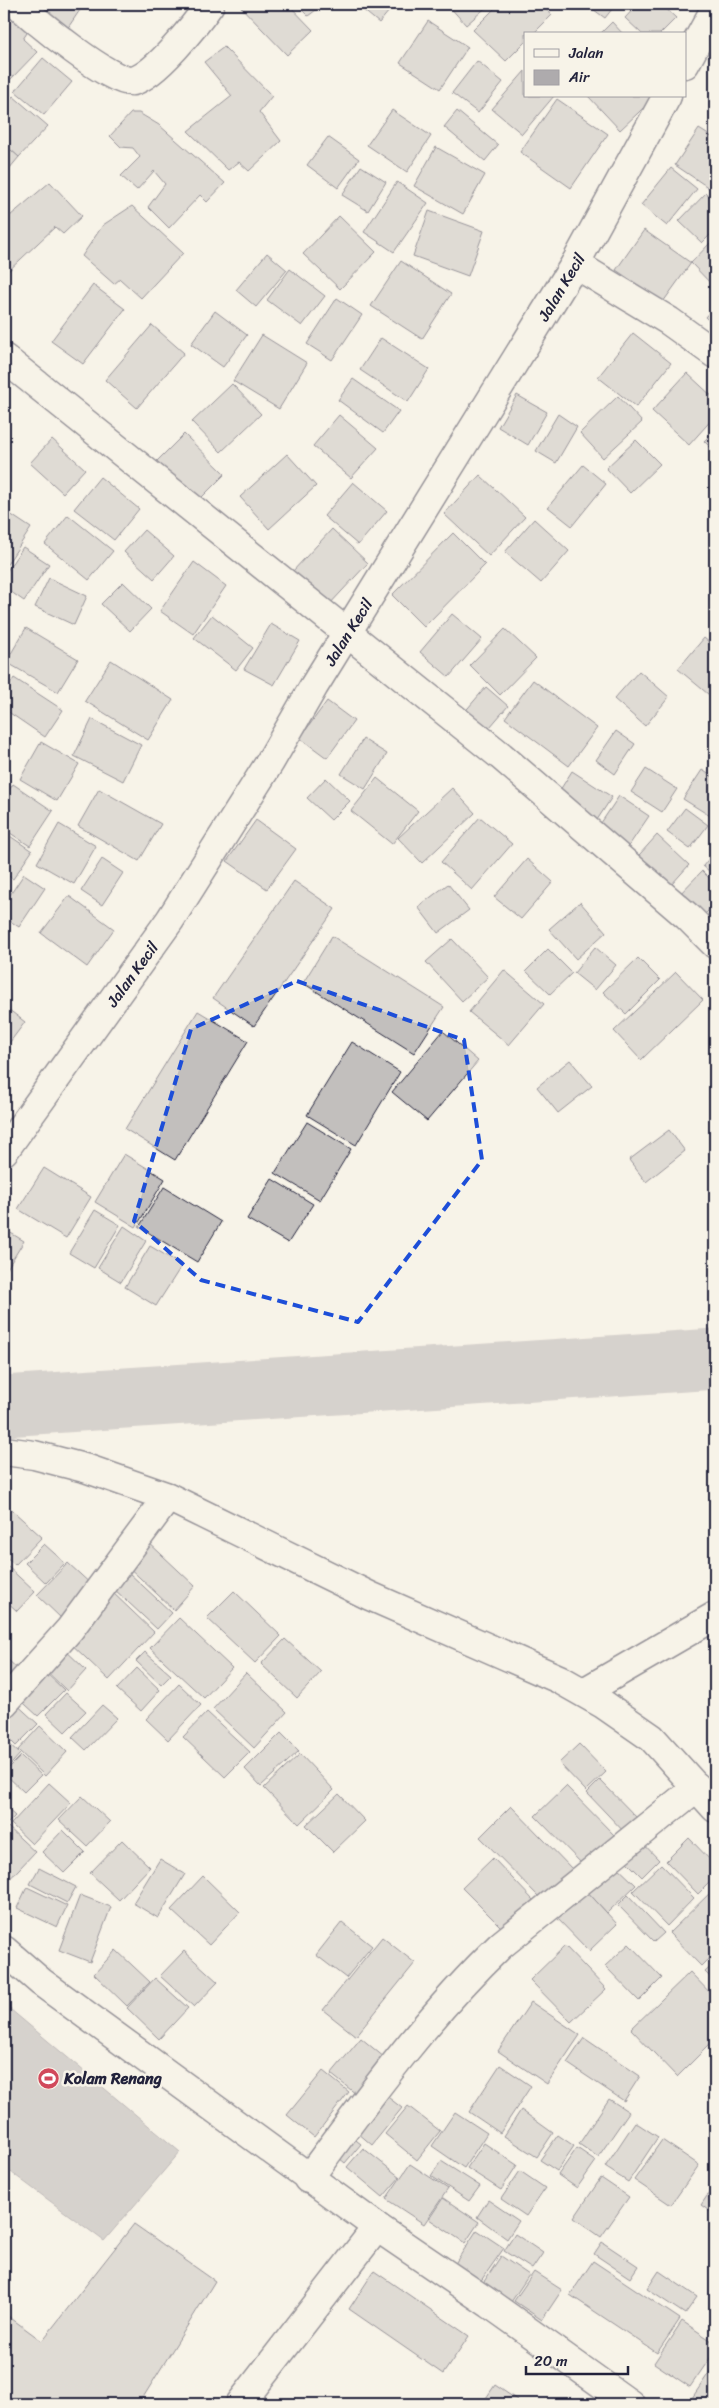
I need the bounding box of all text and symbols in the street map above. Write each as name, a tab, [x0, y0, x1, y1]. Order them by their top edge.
legend	[524, 32, 686, 98]
text: Jalan	[568, 40, 603, 66]
text: Air	[568, 64, 590, 90]
street label: Jalan Kecil	[529, 247, 593, 328]
street label: Jalan Kecil	[316, 592, 381, 673]
street label: Jalan Kecil	[98, 935, 167, 1014]
place label: Kolam Renang	[63, 2064, 163, 2093]
sports icon: Kolam Renang	[36, 2066, 60, 2090]
scale bar	[526, 2343, 629, 2375]
text: 20 m	[534, 2348, 568, 2374]

